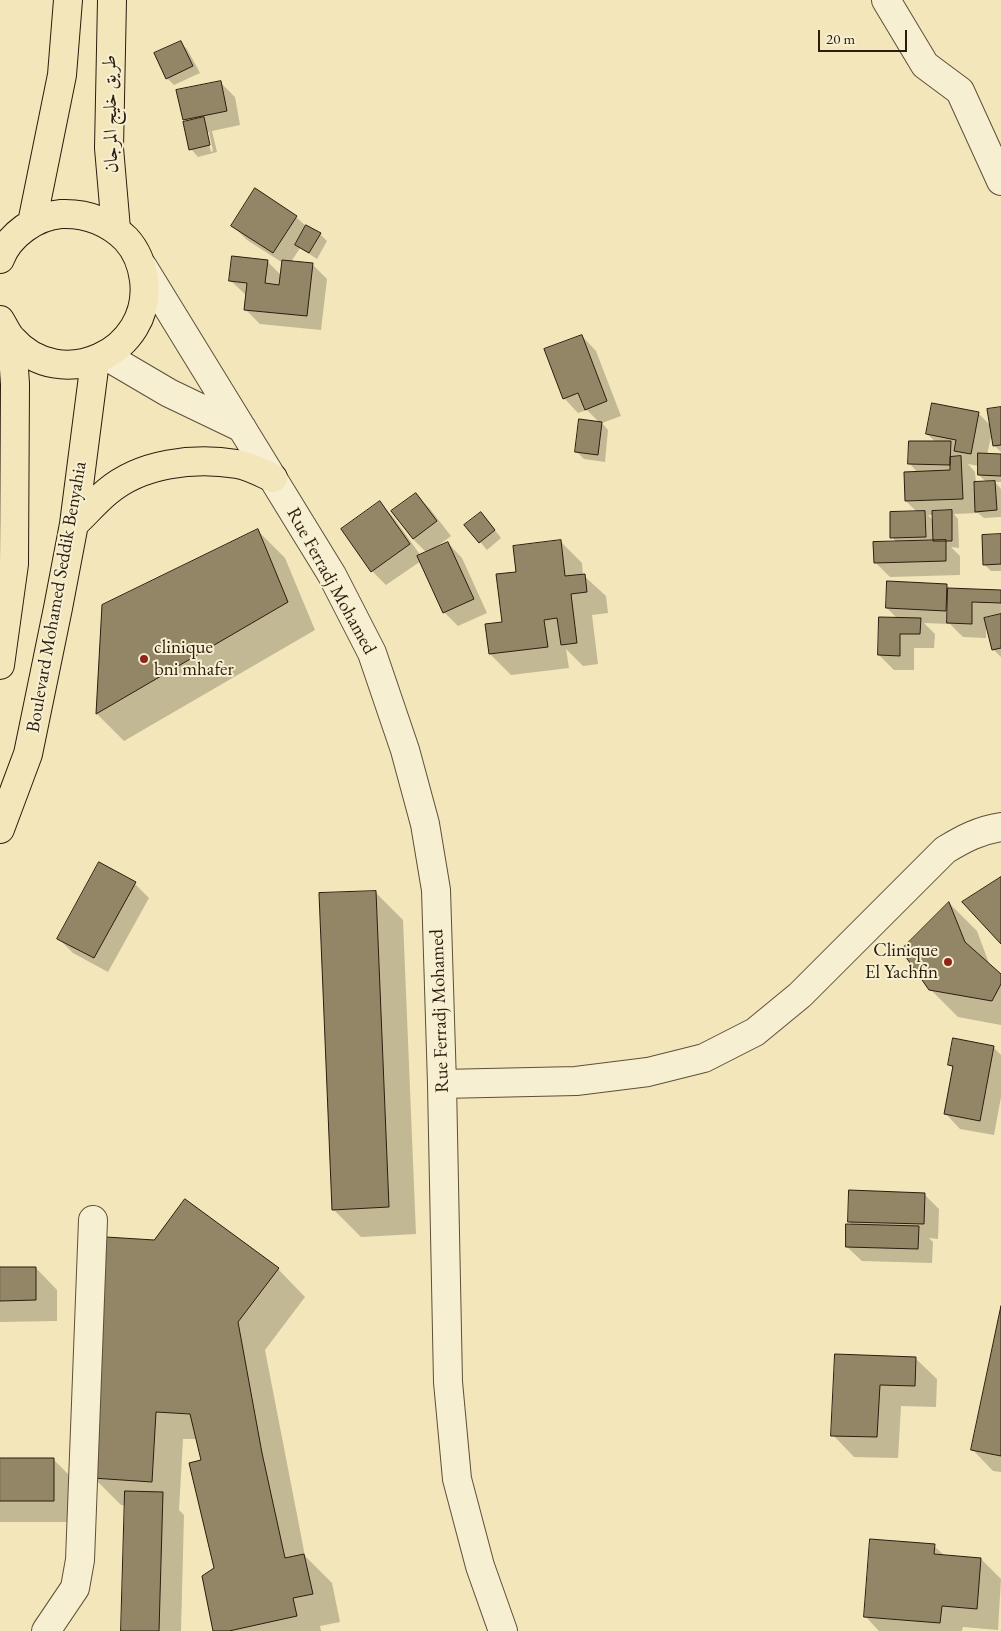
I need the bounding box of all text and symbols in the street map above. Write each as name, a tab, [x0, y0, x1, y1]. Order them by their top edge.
scale bar	[821, 20, 910, 52]
text: 20 m	[826, 29, 855, 48]
street label: طريق خليج المرجان	[99, 55, 123, 173]
street label: Boulevard Mohamed Seddik Benyahia	[22, 460, 92, 734]
street label: Rue Ferradj Mohamed	[281, 504, 381, 658]
place label: clinique bni mhafer	[154, 637, 234, 681]
marker: clinique bni mhafer	[138, 653, 150, 665]
street label: Rue Ferradj Mohamed	[426, 929, 454, 1093]
place label: Clinique El Yachfin	[865, 940, 938, 984]
marker: Clinique El Yachfin	[942, 956, 954, 968]

